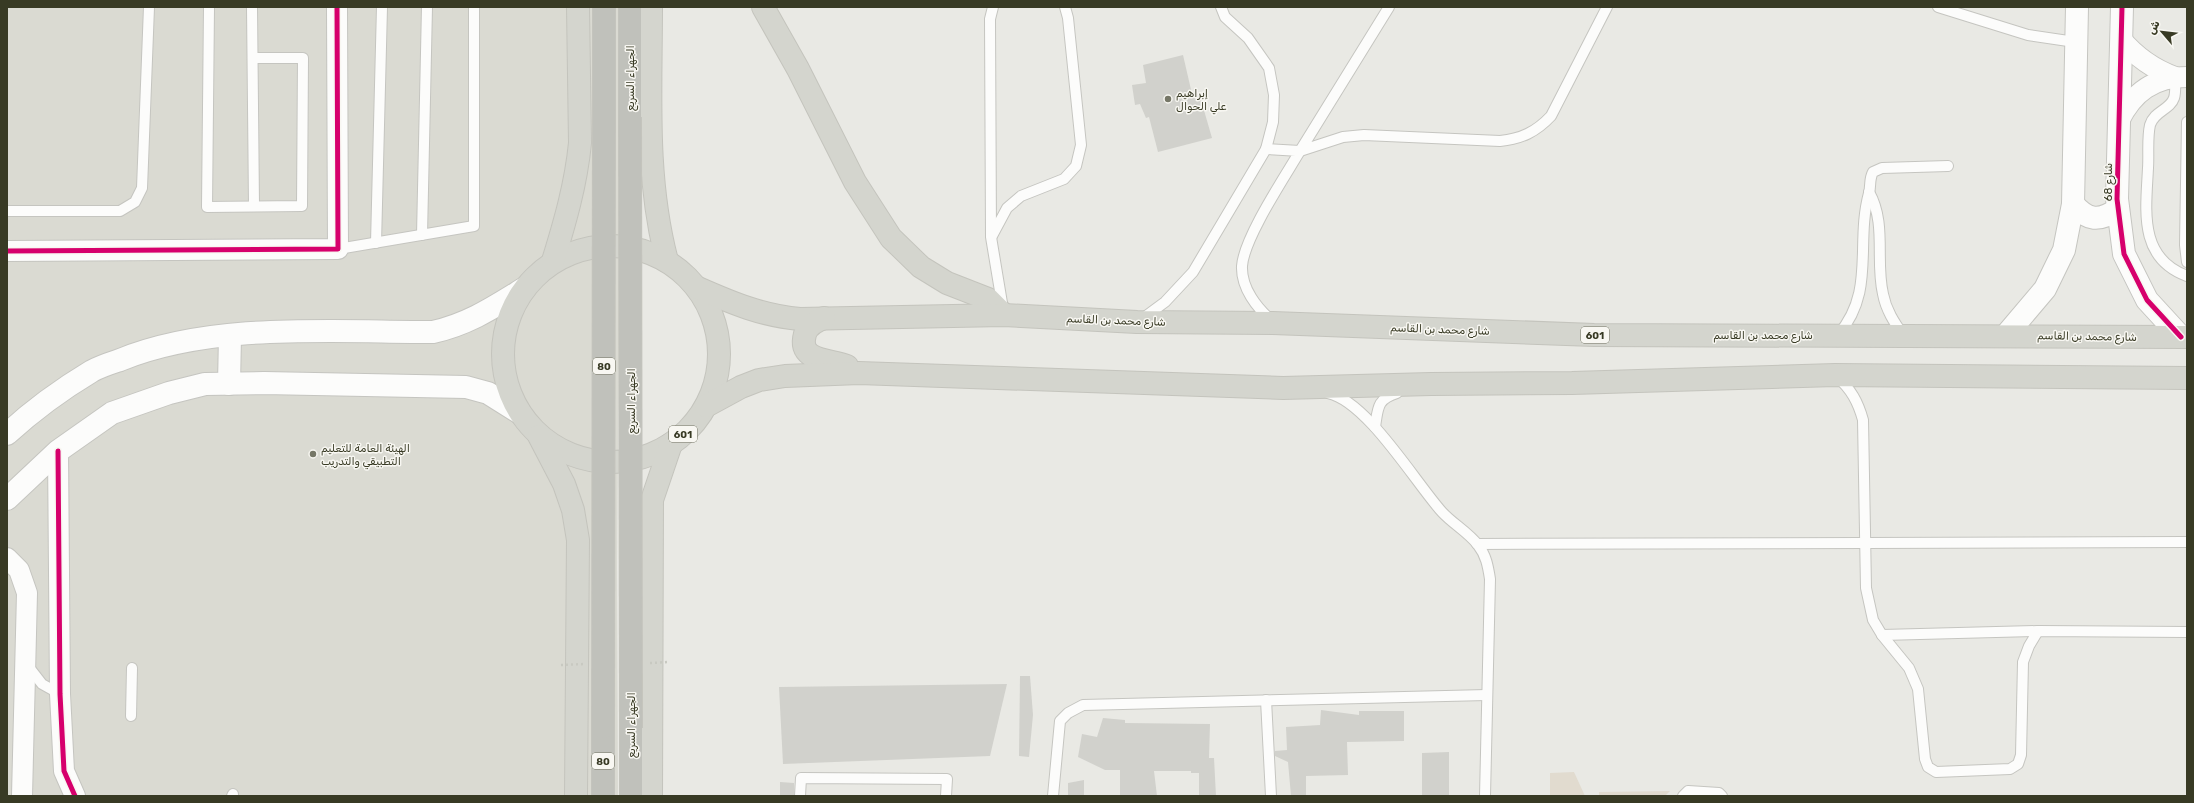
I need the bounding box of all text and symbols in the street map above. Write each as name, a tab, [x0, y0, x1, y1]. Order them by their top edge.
north arrow	[2142, 12, 2182, 52]
text: ش	[2145, 18, 2163, 37]
street label: الجهراء السريع	[624, 45, 639, 111]
place label: إبراهيم علي الحوال	[1176, 87, 1227, 115]
marker: إبراهيم علي الحوال	[1163, 94, 1173, 104]
street label: شارع 68	[2102, 163, 2117, 201]
street label: شارع محمد بن القاسم	[1066, 312, 1166, 331]
street label: شارع محمد بن القاسم	[1390, 321, 1490, 340]
road number: 601	[1581, 327, 1609, 343]
street label: شارع محمد بن القاسم	[1713, 329, 1813, 344]
street label: شارع محمد بن القاسم	[2037, 329, 2137, 346]
road number: 80	[593, 358, 615, 374]
street label: الجهراء السريع	[625, 368, 640, 434]
road number: 601	[669, 426, 697, 442]
place label: الهيئة العامة للتعليم التطبيقي والتدريب	[321, 442, 410, 470]
marker: الهيئة العامة للتعليم التطبيقي والتدريب	[308, 449, 318, 459]
street label: الجهراء السريع	[625, 692, 640, 758]
road number: 80	[592, 753, 614, 769]

